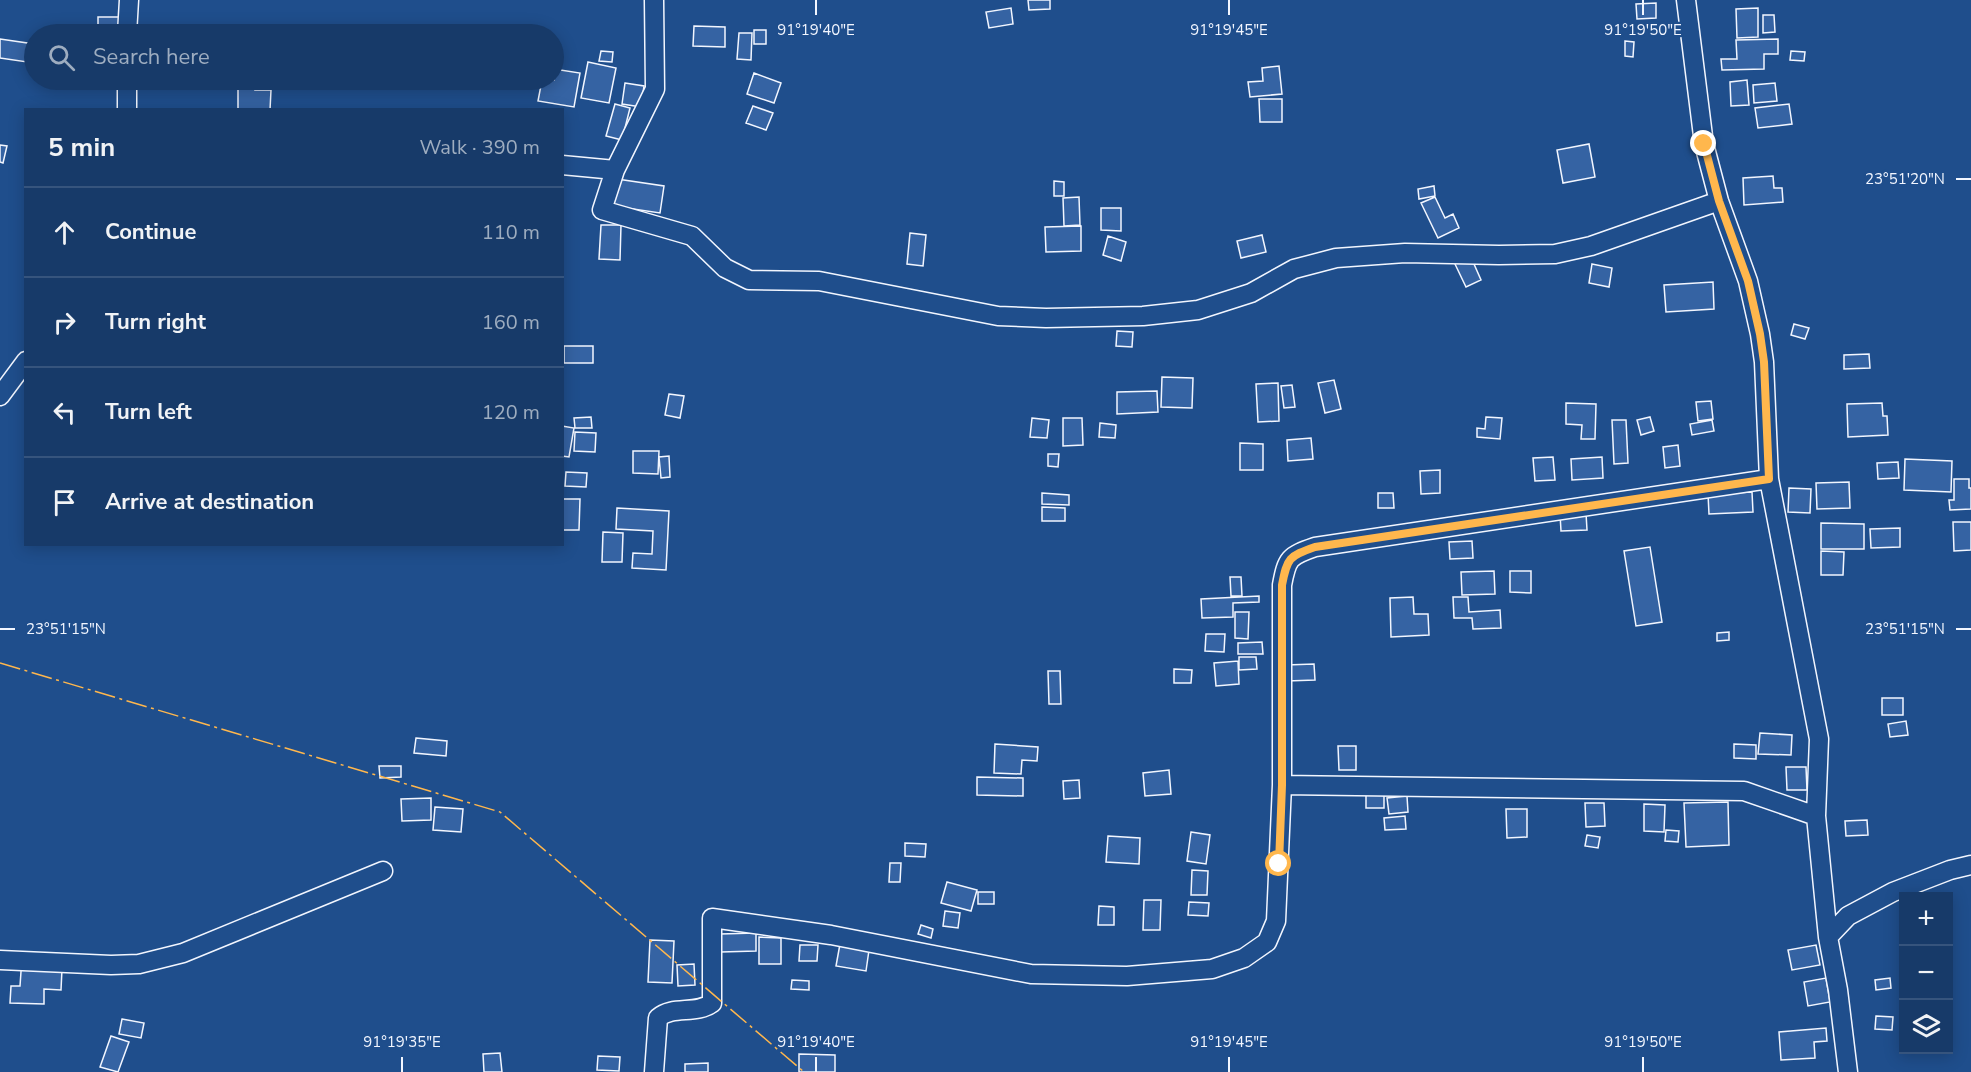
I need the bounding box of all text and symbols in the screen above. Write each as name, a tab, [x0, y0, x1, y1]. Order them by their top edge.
text: 91°19'40"E	[777, 20, 855, 40]
text: 91°19'45"E	[1190, 20, 1268, 40]
text: 91°19'50"E	[1604, 20, 1682, 40]
search box	[24, 24, 564, 90]
icon: search	[45, 41, 78, 74]
text: Search here	[93, 42, 210, 72]
text: 5 min	[48, 130, 115, 165]
route end	[1690, 130, 1716, 156]
text: Walk · 390 m	[420, 134, 540, 161]
text: 23°51'20"N	[1865, 169, 1945, 189]
icon: ahead	[48, 216, 81, 249]
text: Continue	[105, 217, 196, 247]
text: 110 m	[482, 219, 540, 246]
icon: right	[48, 306, 81, 339]
text: Turn right	[105, 307, 206, 337]
text: 160 m	[482, 309, 540, 336]
icon: left	[48, 396, 81, 429]
text: Turn left	[105, 397, 192, 427]
text: 120 m	[482, 399, 540, 426]
icon: arrive	[48, 486, 81, 519]
text: Arrive at destination	[105, 487, 314, 517]
text: 23°51'15"N	[26, 619, 106, 639]
text: 23°51'15"N	[1865, 619, 1945, 639]
route start	[1265, 850, 1291, 876]
map controls	[1899, 892, 1953, 1054]
button: +	[1899, 892, 1953, 946]
button: −	[1899, 946, 1953, 1000]
button: layers	[1899, 1000, 1953, 1054]
text: 91°19'35"E	[363, 1032, 441, 1052]
text: 91°19'40"E	[777, 1032, 855, 1052]
text: 91°19'45"E	[1190, 1032, 1268, 1052]
text: 91°19'50"E	[1604, 1032, 1682, 1052]

